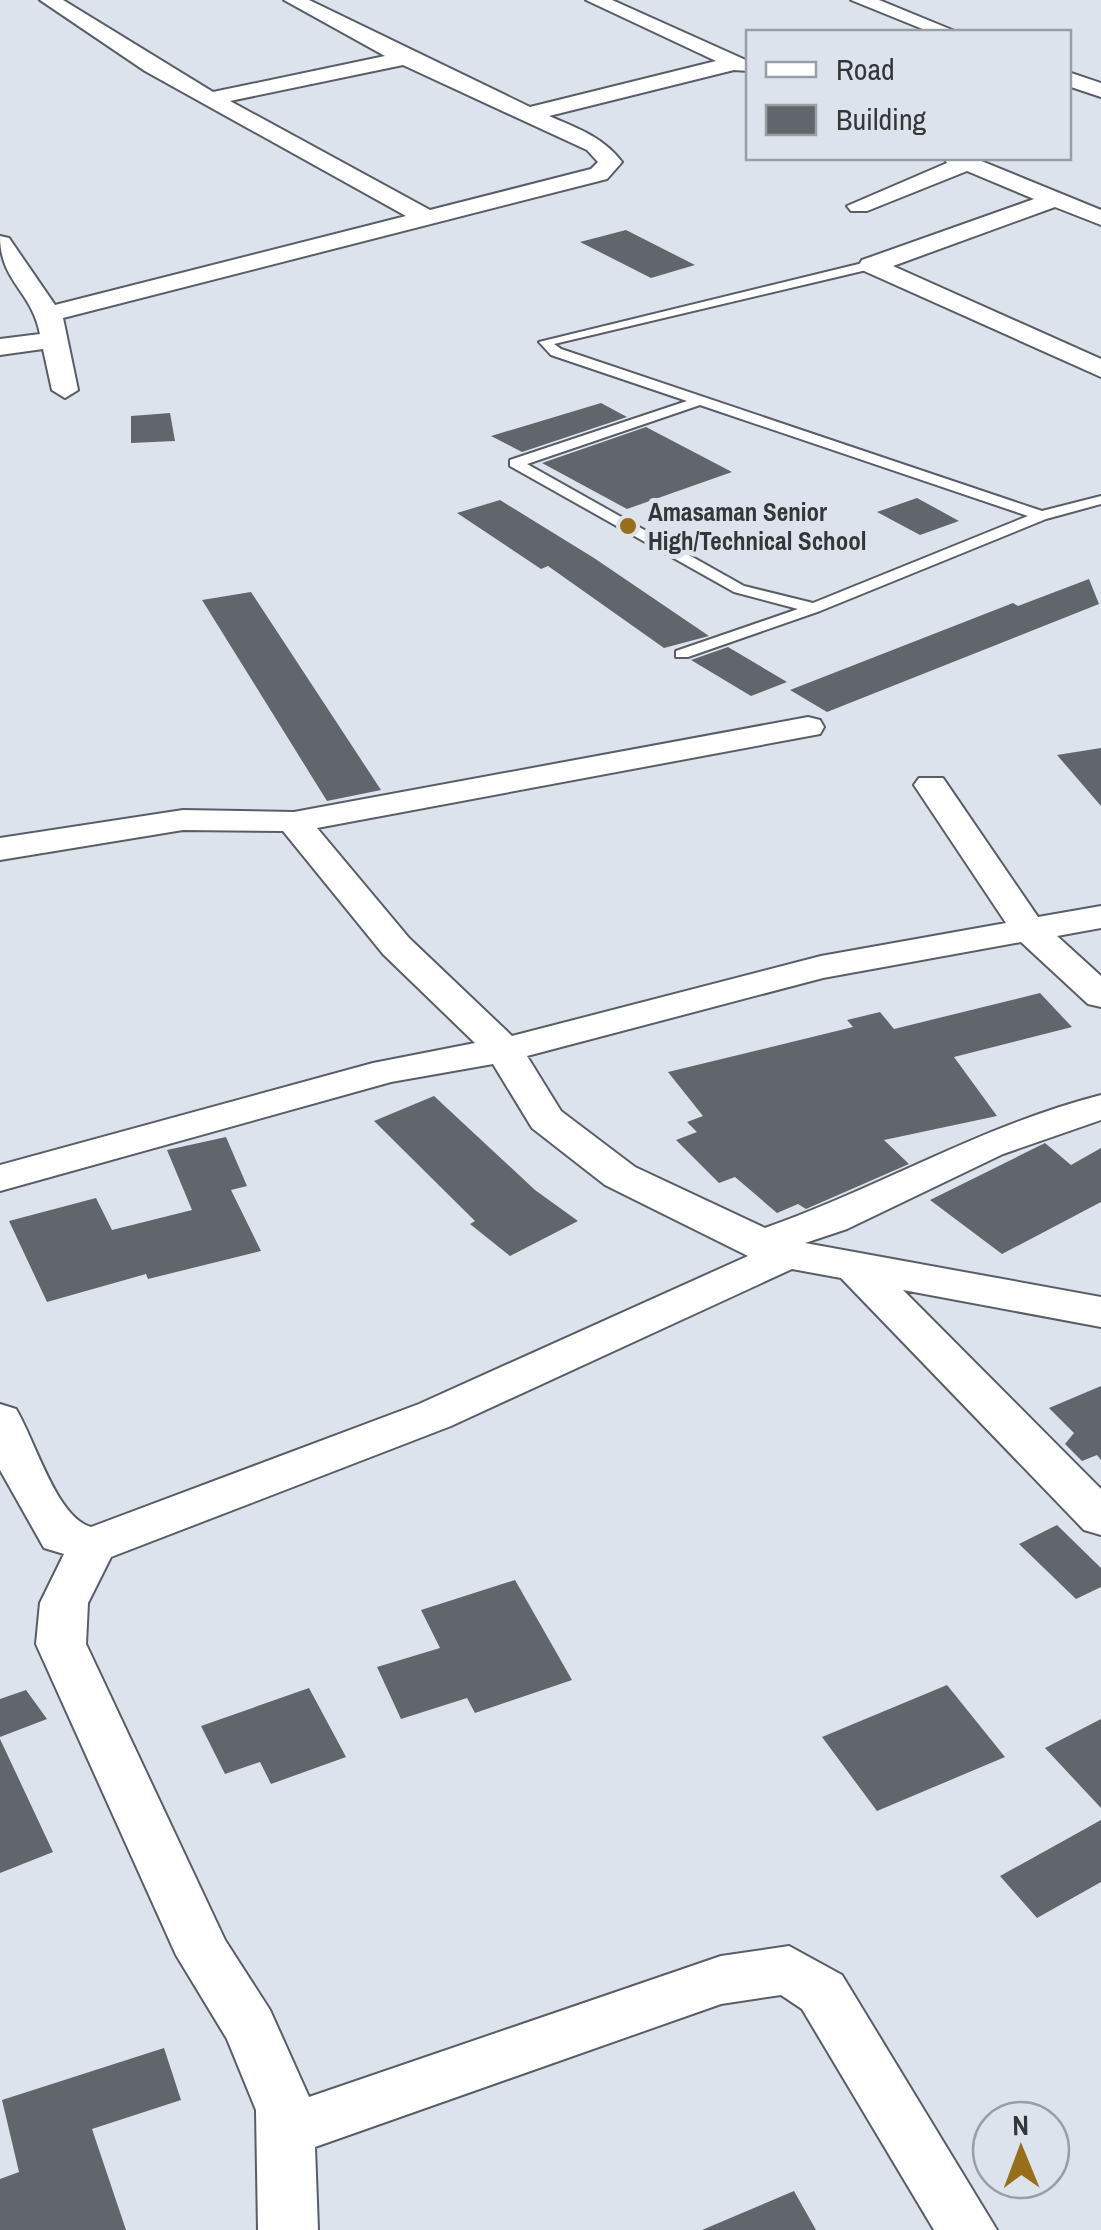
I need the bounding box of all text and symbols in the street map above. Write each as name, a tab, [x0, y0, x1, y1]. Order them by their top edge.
legend	[746, 30, 1071, 160]
text: Road	[836, 49, 895, 89]
text: Building	[836, 99, 927, 139]
place label: Amasaman Senior High/Technical School	[648, 495, 866, 558]
marker: Amasaman Senior High/Technical School	[617, 515, 639, 537]
north arrow	[971, 2100, 1071, 2200]
text: N	[1012, 2106, 1029, 2144]

